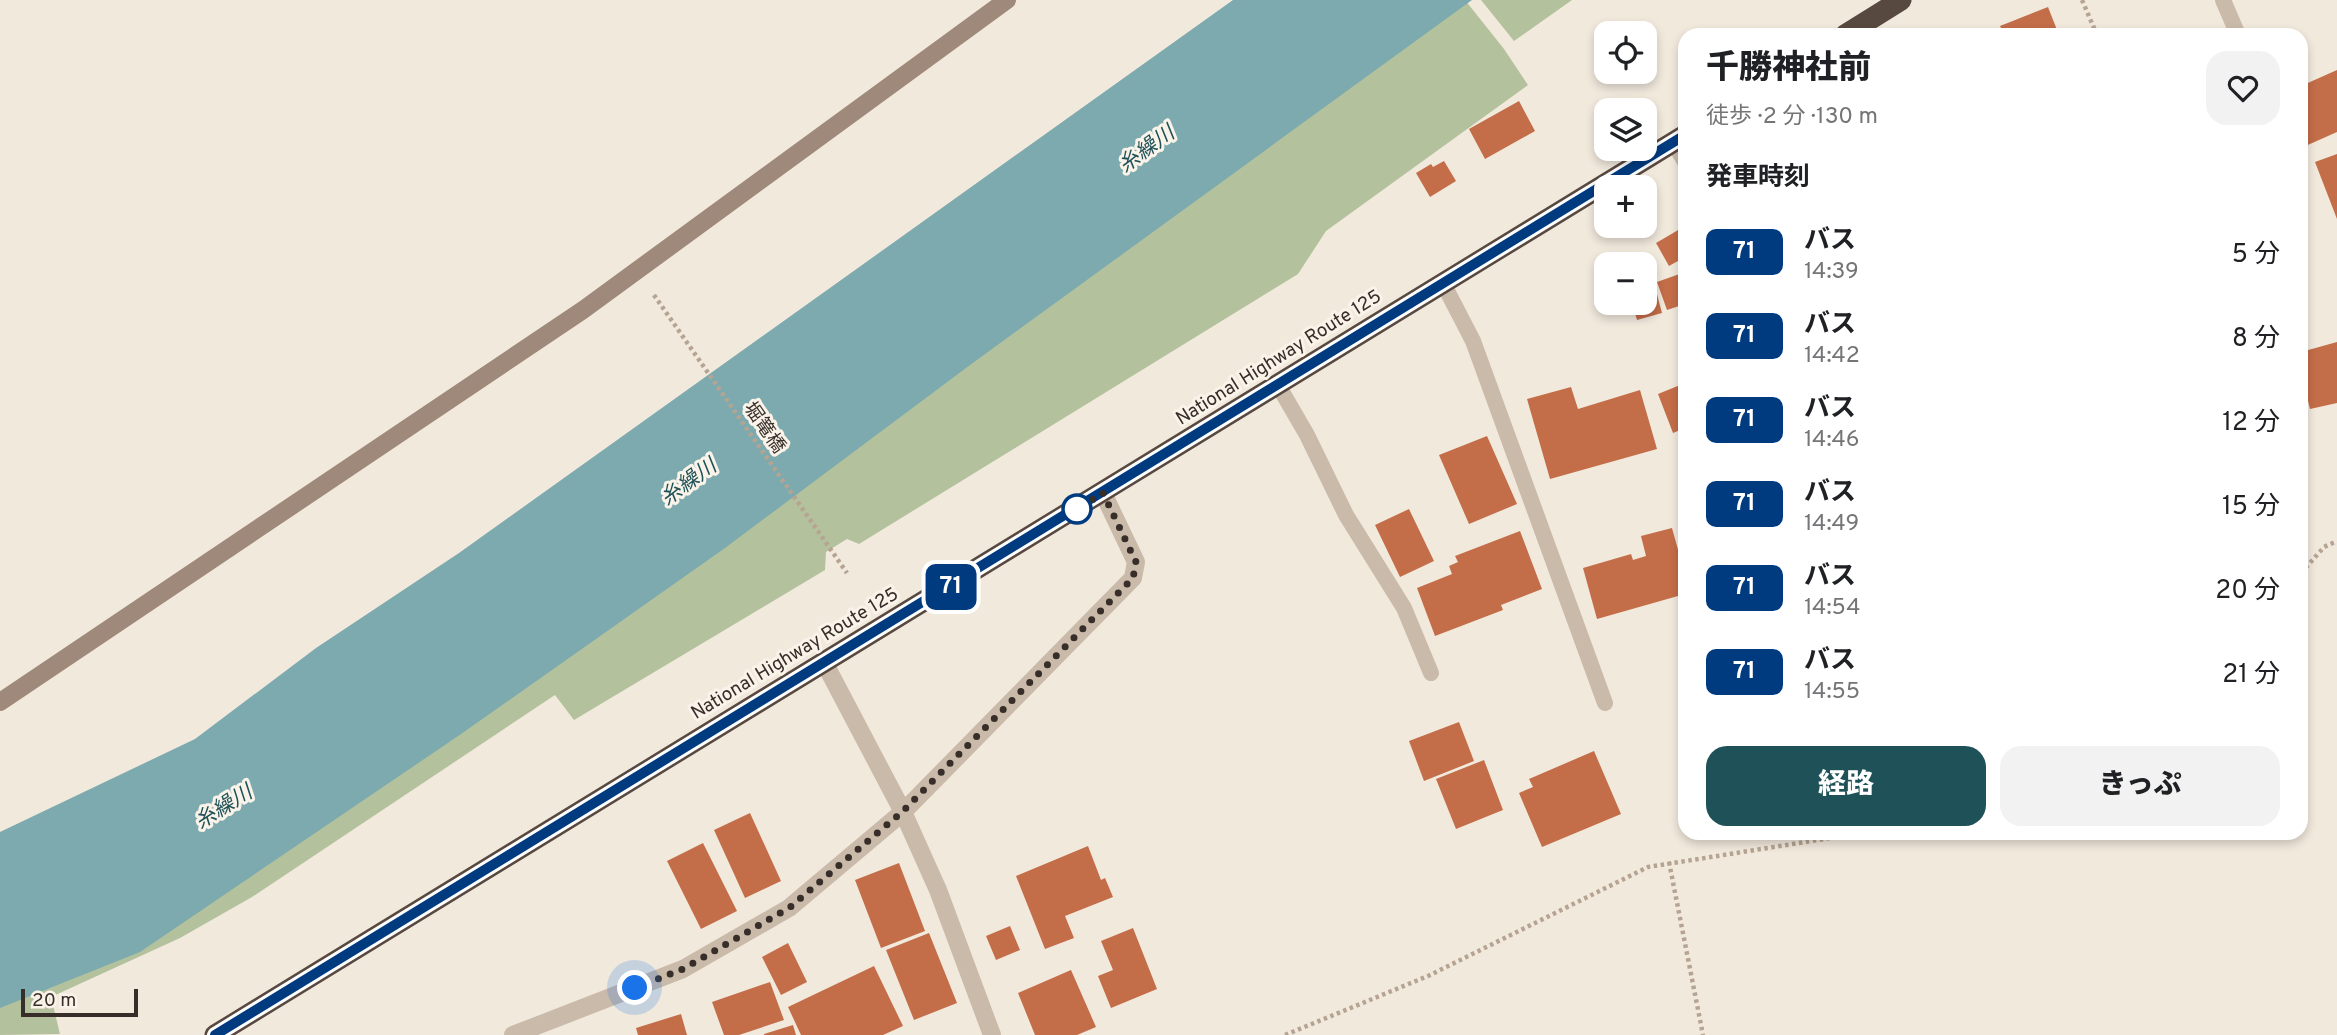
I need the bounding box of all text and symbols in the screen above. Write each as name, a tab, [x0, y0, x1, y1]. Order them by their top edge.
map controls	[1594, 21, 1657, 315]
button: locate	[1594, 21, 1657, 84]
text: 千勝神社前	[1706, 49, 1871, 91]
button: heart	[2206, 51, 2280, 125]
button: layers	[1594, 98, 1657, 161]
text: 徒歩 · 2 分 · 130 m	[1706, 103, 1878, 132]
water label: 糸繰川	[1114, 119, 1182, 179]
text: 発車時刻	[1706, 162, 1810, 195]
button: +	[1594, 175, 1657, 238]
text: バス	[1804, 225, 1856, 258]
text: 71	[1733, 237, 1756, 267]
text: 5 分	[2232, 239, 2280, 272]
button: −	[1594, 252, 1657, 315]
text: 14:39	[1804, 258, 1859, 287]
street label: National Highway Route 125	[1172, 285, 1386, 431]
text: バス	[1804, 309, 1856, 342]
text: 71	[1733, 321, 1756, 351]
text: 8 分	[2232, 323, 2280, 356]
text: 14:42	[1804, 342, 1860, 371]
text: バス	[1804, 393, 1856, 426]
street label: 堀篭橋	[738, 398, 790, 458]
text: 71	[1733, 405, 1756, 435]
text: 12 分	[2222, 407, 2280, 440]
text: 14:46	[1804, 426, 1860, 455]
water label: 糸繰川	[656, 452, 724, 512]
text: バス	[1804, 477, 1856, 510]
text: 71	[1733, 489, 1756, 519]
text: 15 分	[2222, 491, 2280, 524]
unlabelled marker	[1062, 494, 1092, 524]
text: 14:49	[1804, 510, 1859, 539]
text: バス	[1804, 561, 1856, 594]
line badge: 71	[920, 564, 982, 610]
text: 71	[940, 572, 962, 602]
text: 71	[1733, 573, 1756, 603]
text: 20 分	[2215, 575, 2280, 608]
street label: National Highway Route 125	[687, 582, 903, 726]
text: 14:54	[1804, 594, 1861, 623]
text: バス	[1804, 645, 1856, 678]
text: 71	[1733, 657, 1756, 687]
text: 21 分	[2222, 659, 2280, 692]
text: 14:55	[1804, 678, 1860, 707]
button: 経路	[1706, 746, 1986, 826]
button: きっぷ	[2000, 746, 2280, 826]
water label: 糸繰川	[190, 779, 260, 836]
your location	[617, 970, 652, 1005]
scale bar	[21, 986, 138, 1018]
text: 20 m	[32, 989, 76, 1013]

